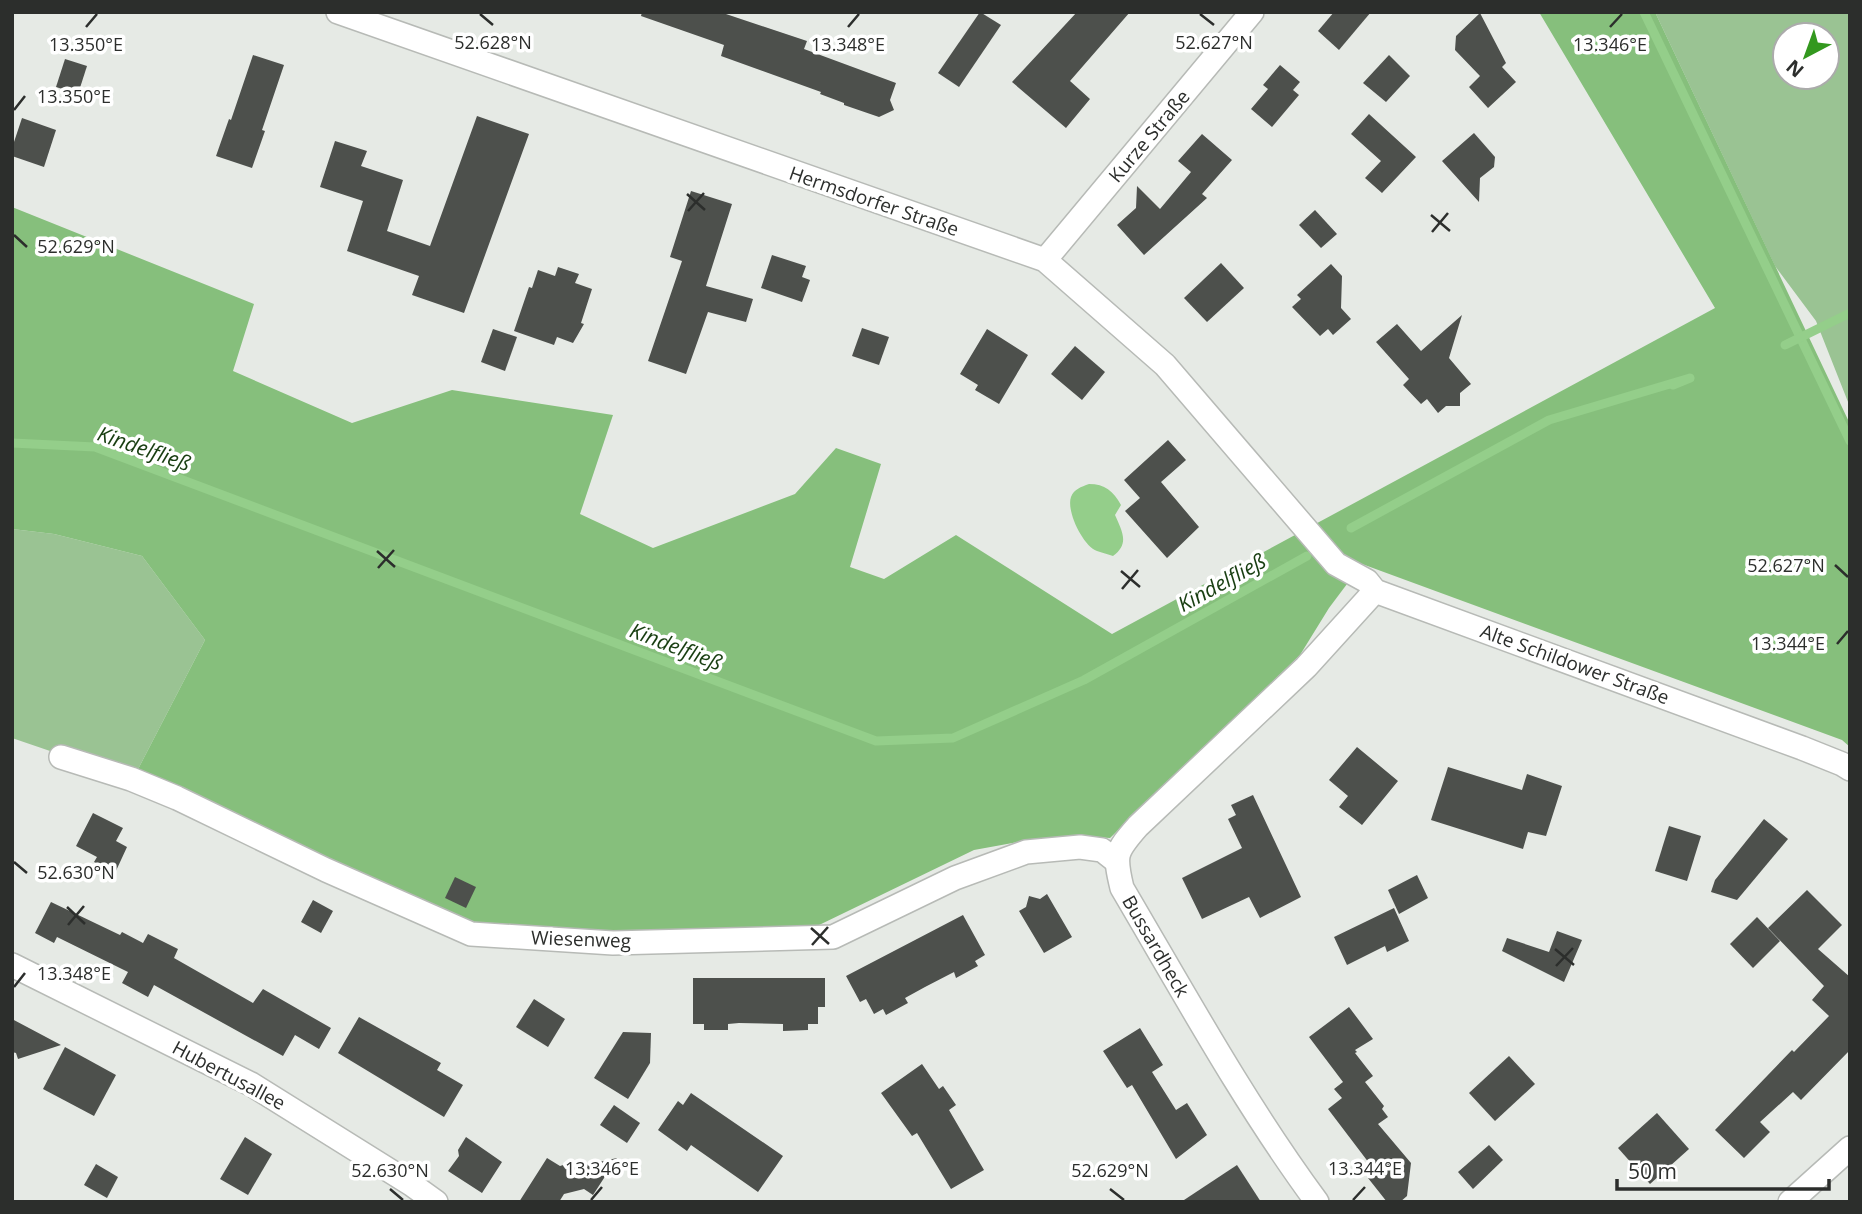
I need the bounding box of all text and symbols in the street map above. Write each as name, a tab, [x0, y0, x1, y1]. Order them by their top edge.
north arrow	[1771, 21, 1841, 91]
text: 52.628°N	[454, 30, 532, 54]
text: 52.627°N	[1175, 30, 1253, 54]
text: 13.350°E	[49, 32, 123, 56]
text: 13.348°E	[811, 32, 885, 56]
text: 13.346°E	[1573, 32, 1647, 56]
text: N	[1780, 54, 1809, 84]
text: 13.350°E	[37, 84, 111, 108]
street label: Kurze Straße	[1103, 84, 1195, 188]
street label: Hermsdorfer Straße	[786, 160, 962, 242]
text: 52.629°N	[37, 234, 115, 258]
water label: Kindelfließ	[94, 419, 195, 477]
water label: Kindelfließ	[1172, 546, 1271, 618]
text: 52.627°N	[1747, 553, 1825, 577]
water label: Kindelfließ	[626, 616, 727, 676]
street label: Alte Schildower Straße	[1477, 618, 1673, 710]
text: 13.344°E	[1751, 631, 1825, 655]
text: 52.630°N	[37, 860, 115, 884]
street label: Bussardheck	[1116, 890, 1196, 1002]
street label: Wiesenweg	[531, 924, 631, 954]
text: 13.348°E	[37, 961, 111, 985]
street label: Hubertusallee	[168, 1034, 290, 1116]
scale bar	[1617, 1148, 1829, 1192]
text: 13.346°E	[565, 1156, 639, 1180]
text: 13.344°E	[1328, 1156, 1402, 1180]
text: 50 m	[1628, 1157, 1677, 1185]
text: 52.630°N	[351, 1158, 429, 1182]
text: 52.629°N	[1071, 1158, 1149, 1182]

